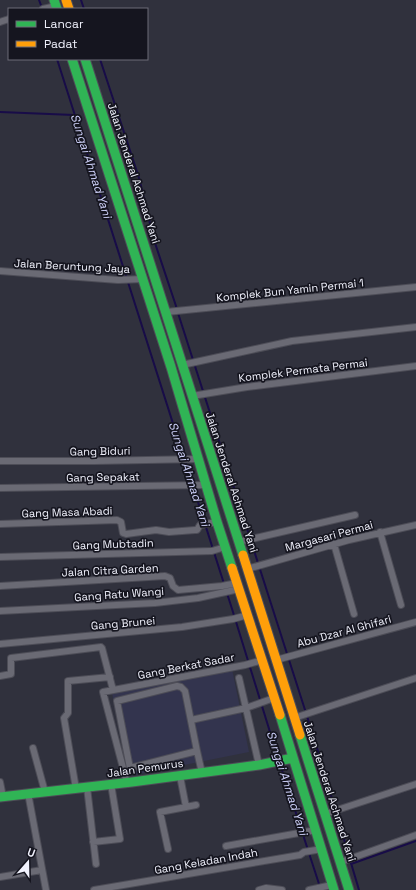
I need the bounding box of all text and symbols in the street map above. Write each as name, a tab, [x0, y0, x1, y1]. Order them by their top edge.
legend	[8, 8, 148, 60]
text: Lancar	[44, 16, 84, 32]
text: Padat	[44, 36, 78, 52]
street label: Jalan Jenderal Achmad Yani	[105, 101, 163, 245]
water label: Sungai Ahmad Yani	[67, 112, 116, 222]
street label: Jalan Beruntung Jaya	[14, 256, 131, 276]
street label: Komplek Bun Yamin Permai 1	[216, 275, 364, 305]
street label: Komplek Permata Permai	[238, 355, 369, 385]
street label: Jalan Jenderal Achmad Yani	[203, 410, 261, 554]
water label: Sungai Ahmad Yani	[165, 420, 214, 530]
street label: Gang Biduri	[69, 443, 131, 459]
street label: Gang Sepakat	[66, 469, 140, 485]
street label: Gang Masa Abadi	[21, 503, 113, 521]
street label: Margasari Permai	[284, 517, 375, 554]
street label: Gang Mubtadin	[72, 536, 154, 552]
street label: Jalan Citra Garden	[61, 560, 159, 580]
street label: Gang Ratu Wangi	[74, 584, 165, 604]
street label: Abu Dzar Al Ghifari	[295, 612, 393, 650]
street label: Gang Brunei	[90, 613, 156, 633]
street label: Gang Berkat Sadar	[136, 650, 236, 682]
street label: Jalan Jenderal Achmad Yani	[301, 719, 359, 863]
water label: Sungai Ahmad Yani	[263, 729, 312, 839]
street label: Jalan Pemurus	[106, 756, 184, 780]
north arrow	[8, 842, 48, 882]
text: U	[26, 845, 37, 860]
street label: Gang Keladan Indah	[153, 845, 259, 877]

